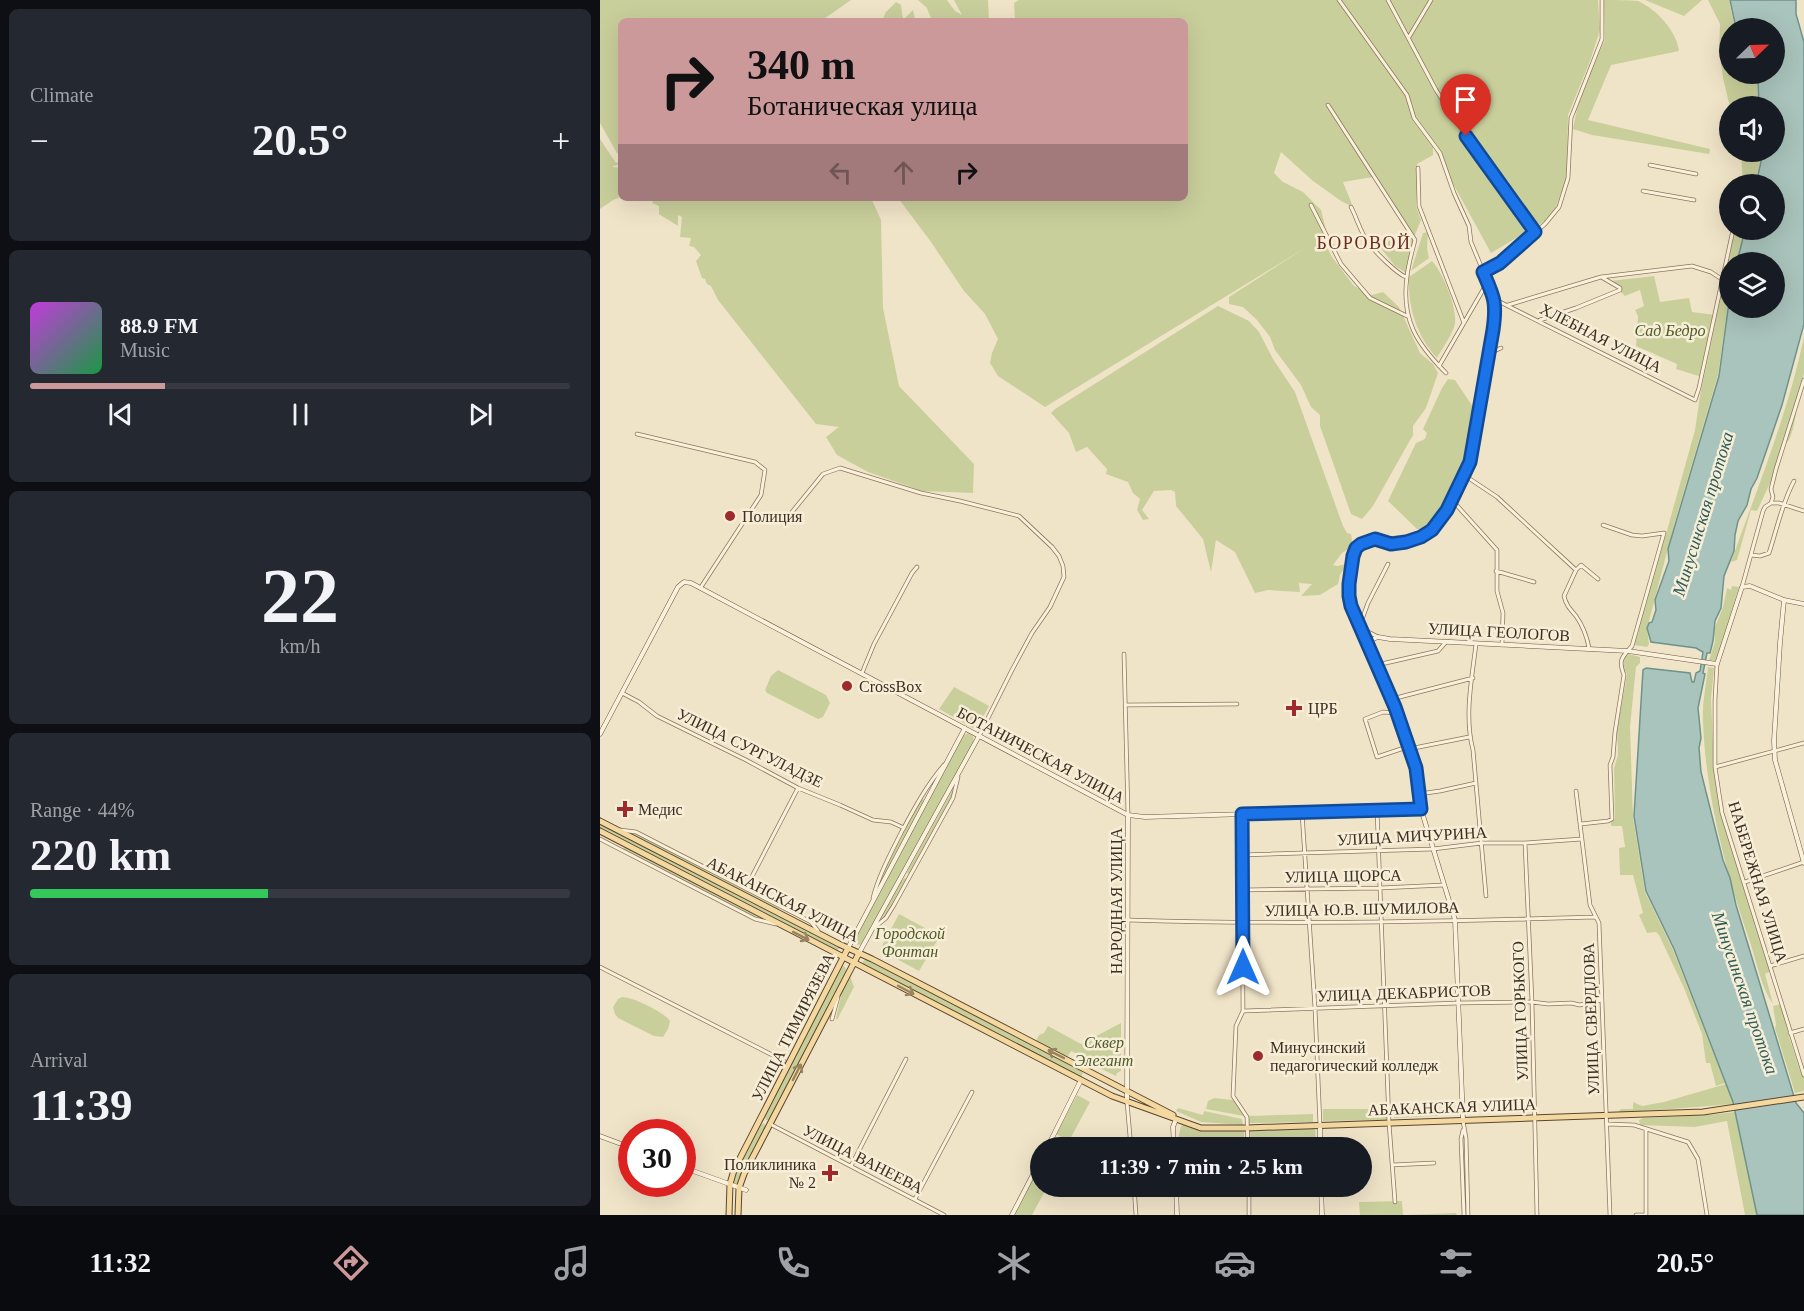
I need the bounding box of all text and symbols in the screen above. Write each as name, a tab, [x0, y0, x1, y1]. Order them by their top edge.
north arrow	[1719, 18, 1785, 84]
map controls	[1719, 18, 1785, 318]
icon: right	[648, 42, 726, 120]
text: 340 m	[747, 42, 856, 88]
pin	[1440, 74, 1491, 136]
icon: arrive	[1449, 83, 1482, 116]
text: Climate	[30, 84, 93, 106]
text: Ботаническая улица	[747, 91, 977, 121]
button: sound	[1719, 96, 1785, 162]
text: 20.5°	[252, 115, 348, 165]
text: −	[30, 123, 49, 159]
text: +	[551, 123, 570, 159]
icon: left	[824, 156, 857, 189]
icon: ahead	[887, 156, 920, 189]
icon: right	[950, 156, 983, 189]
button: search	[1719, 174, 1785, 240]
district label: БОРОВОЙ	[1317, 233, 1411, 253]
button: layers	[1719, 252, 1785, 318]
street label: ХЛЕБНАЯ УЛИЦА	[1537, 300, 1665, 377]
text: 88.9 FM	[120, 313, 198, 338]
park label: Сад Бедро	[1634, 322, 1706, 340]
text: Music	[120, 339, 170, 361]
icon: previous	[104, 398, 137, 431]
icon: pause	[284, 398, 317, 431]
icon: next	[464, 398, 497, 431]
water label: Минусинская протока	[1668, 429, 1738, 599]
place label: Полиция	[742, 508, 803, 526]
marker: Полиция	[723, 509, 737, 523]
text: 22	[261, 552, 339, 639]
street label: УЛИЦА ГЕОЛОГОВ	[1427, 620, 1571, 645]
text: km/h	[279, 635, 321, 657]
place label: CrossBox	[859, 678, 922, 695]
marker: CrossBox	[840, 679, 854, 693]
marker: ЦРБ	[1285, 699, 1303, 717]
place label: ЦРБ	[1308, 700, 1338, 718]
street label: БОТАНИЧЕСКАЯ УЛИЦА	[954, 704, 1128, 808]
street label: УЛИЦА СУРГУЛАДЗЕ	[674, 705, 826, 792]
text: Range · 44%	[30, 799, 134, 821]
street label: НАБЕРЕЖНАЯ УЛИЦА	[1724, 799, 1791, 965]
marker: Медис	[616, 800, 634, 818]
place label: Медис	[638, 801, 683, 819]
street label: УЛИЦА МИЧУРИНА	[1337, 824, 1488, 849]
street label: НАРОДНАЯ УЛИЦА	[1108, 827, 1126, 974]
text: 220 km	[30, 830, 171, 880]
street label: АБАКАНСКАЯ УЛИЦА	[704, 853, 862, 946]
street label: УЛИЦА ЩОРСА	[1284, 866, 1402, 887]
street label: УЛИЦА Ю.В. ШУМИЛОВА	[1264, 899, 1460, 920]
water label: Минусинская протока	[1707, 908, 1782, 1077]
park label: Городской Фонтан	[874, 925, 945, 960]
one-way arrow	[792, 930, 809, 942]
position arrow	[1211, 935, 1275, 999]
street label: УЛИЦА ГОРЬКОГО	[1509, 941, 1532, 1081]
street label: УЛИЦА СВЕРДЛОВА	[1580, 942, 1603, 1095]
street label: УЛИЦА ТИМИРЯЗЕВА	[748, 950, 839, 1104]
street label: УЛИЦА ДЕКАБРИСТОВ	[1317, 981, 1491, 1006]
one-way arrow	[897, 984, 914, 996]
park label: Сквер Элегант	[1075, 1034, 1133, 1069]
place label: Минусинский педагогический колледж	[1270, 1039, 1439, 1075]
one-way arrow	[1048, 1048, 1065, 1060]
text: Arrival	[30, 1049, 88, 1071]
marker: Минусинский педагогический колледж	[1251, 1049, 1265, 1063]
one-way arrow	[791, 1064, 803, 1081]
text: 11:39	[30, 1080, 133, 1130]
street label: АБАКАНСКАЯ УЛИЦА	[1368, 1096, 1537, 1119]
speed limit sign: 30	[618, 1119, 696, 1197]
street label: УЛИЦА ВАНЕЕВА	[800, 1121, 926, 1198]
text: 11:39 · 7 min · 2.5 km	[1099, 1154, 1303, 1179]
place label: Поликлиника № 2	[724, 1156, 816, 1191]
marker: Поликлиника № 2	[821, 1164, 839, 1182]
icon: directions	[330, 1242, 372, 1284]
icon: music	[551, 1242, 593, 1284]
icon: phone	[772, 1242, 814, 1284]
icon: climate	[993, 1242, 1035, 1284]
icon: car	[1214, 1242, 1256, 1284]
icon: filters	[1435, 1242, 1477, 1284]
text: 11:32	[90, 1248, 151, 1278]
text: 20.5°	[1656, 1248, 1714, 1278]

